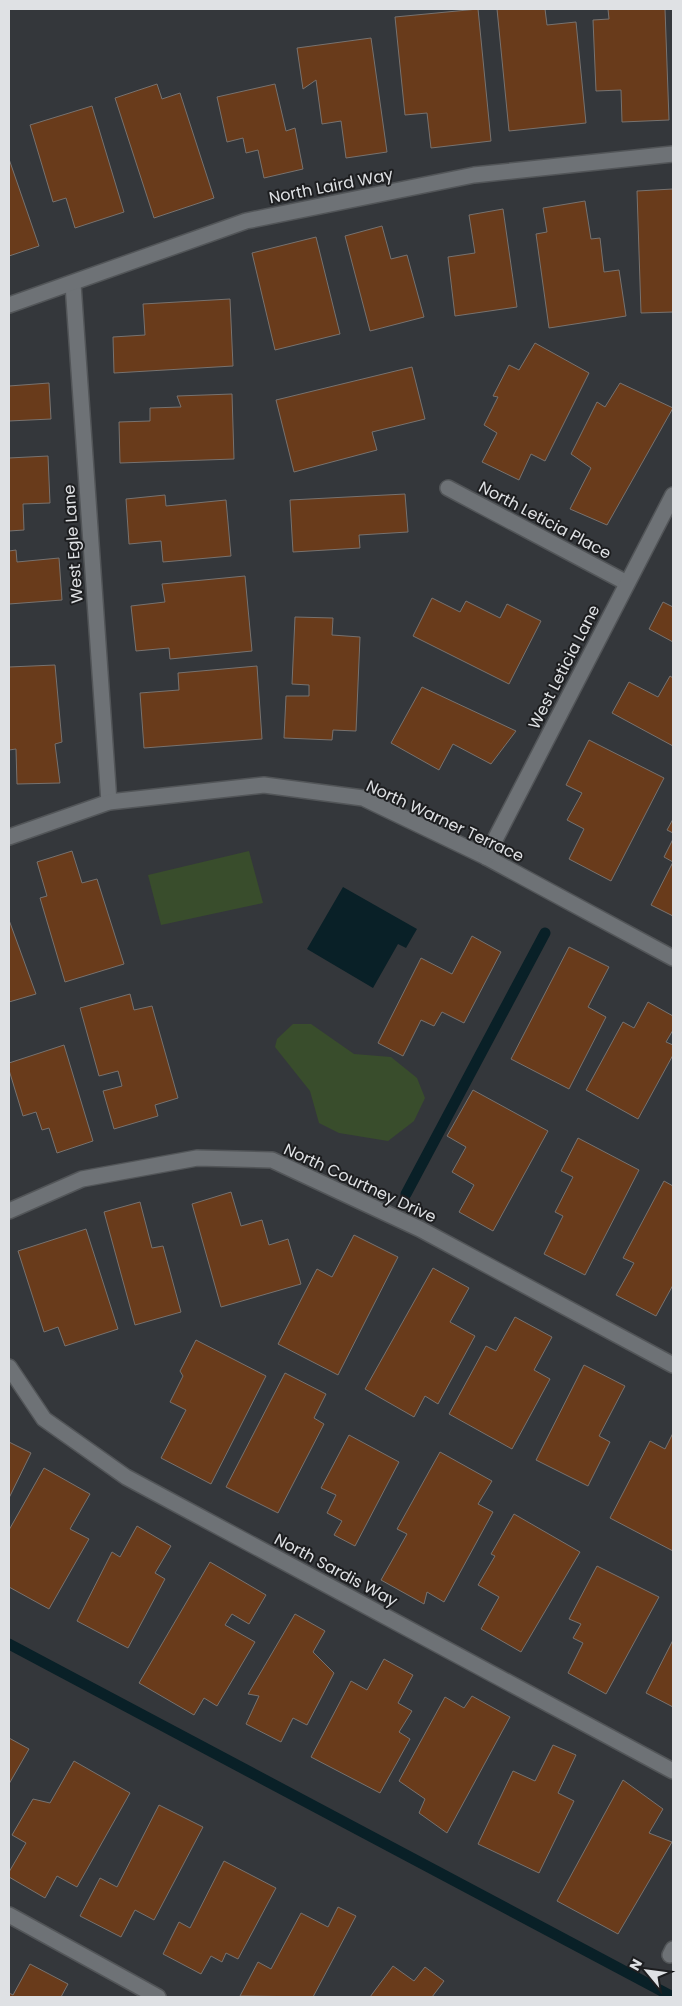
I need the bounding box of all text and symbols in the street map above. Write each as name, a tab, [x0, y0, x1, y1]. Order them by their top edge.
street label: North Laird Way	[267, 163, 395, 209]
street label: North Leticia Place	[475, 475, 615, 565]
street label: West Egle Lane	[57, 484, 89, 604]
street label: West Leticia Lane	[523, 601, 605, 733]
street label: North Warner Terrace	[362, 774, 528, 868]
street label: North Courtney Drive	[280, 1138, 440, 1229]
street label: North Sardis Way	[270, 1528, 402, 1612]
north arrow	[622, 1946, 672, 1996]
text: N	[624, 1955, 647, 1974]

